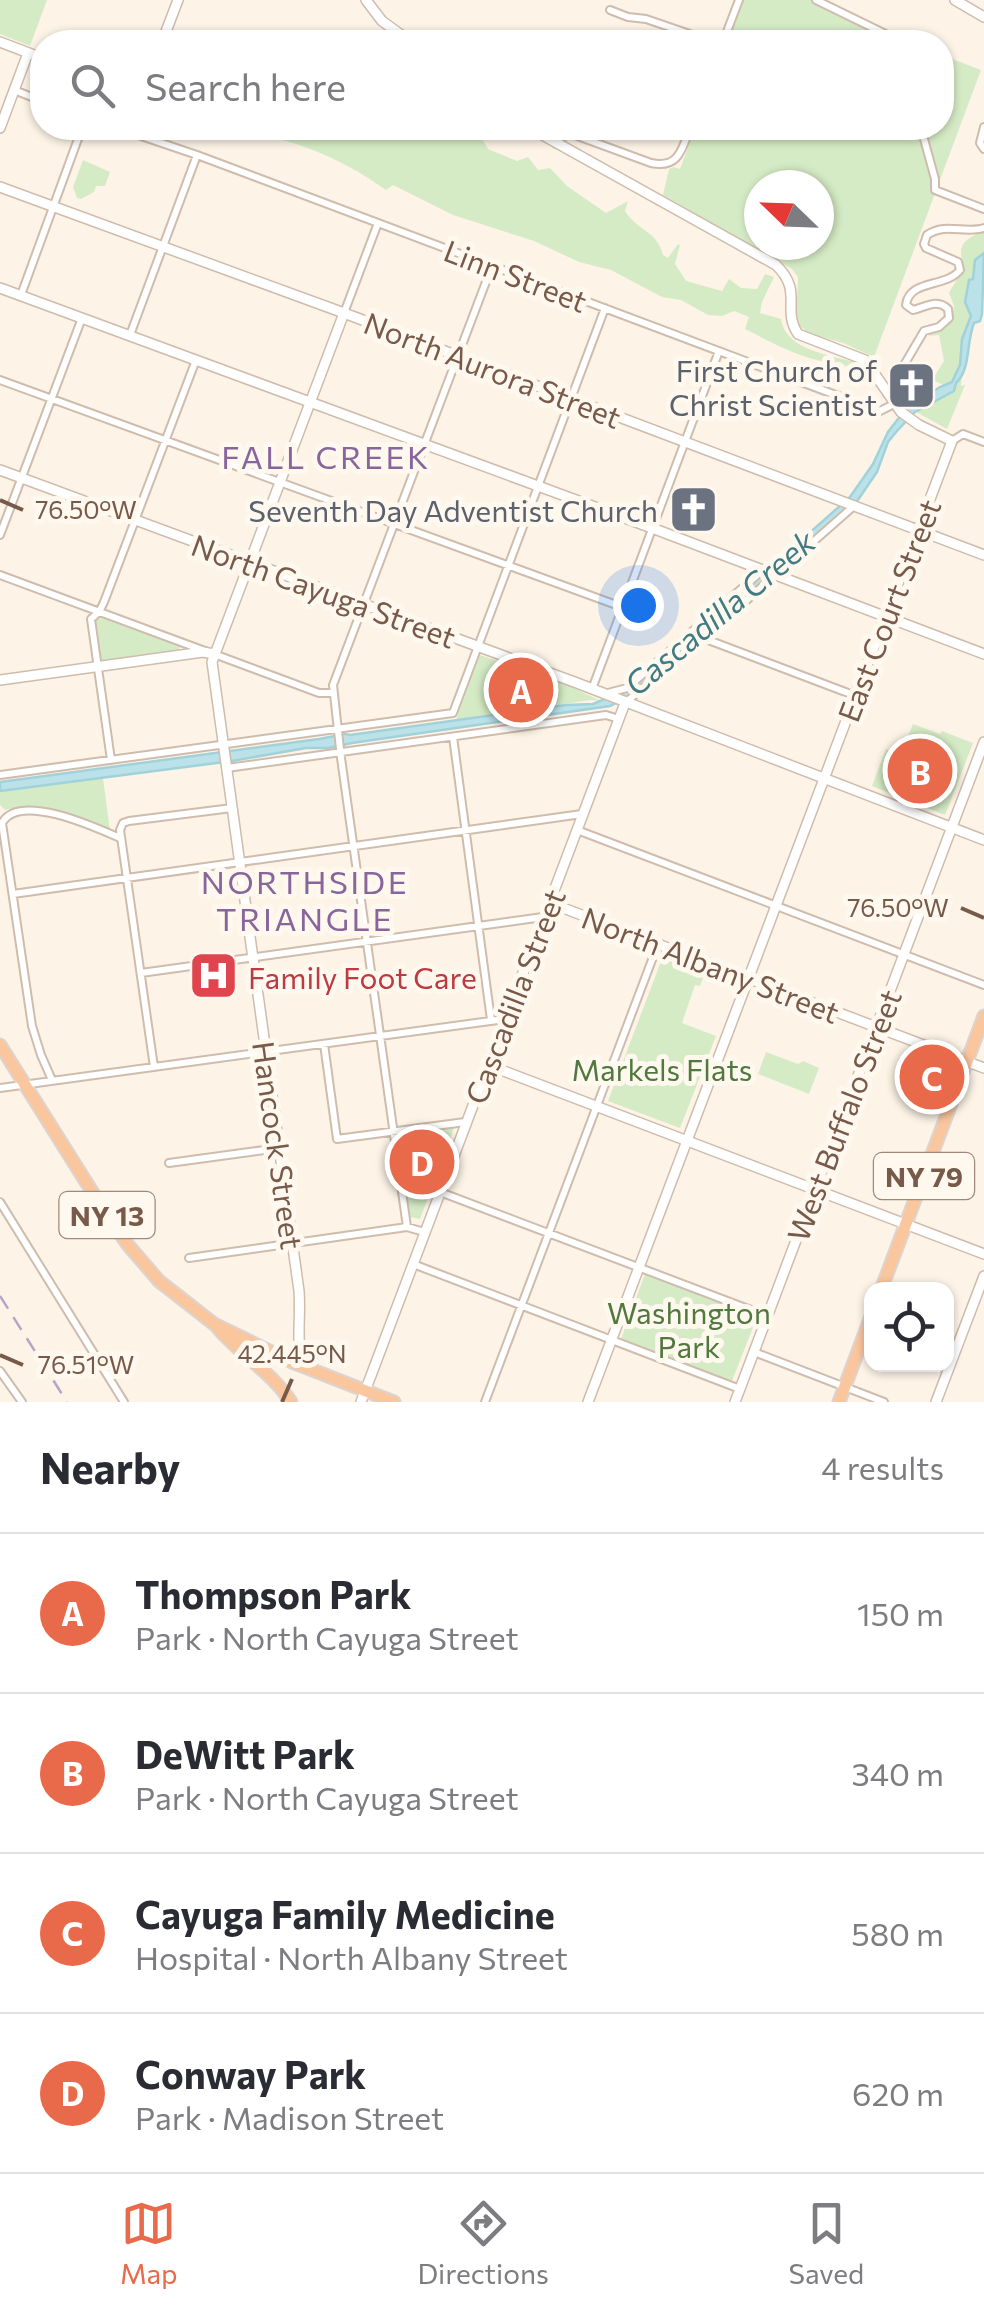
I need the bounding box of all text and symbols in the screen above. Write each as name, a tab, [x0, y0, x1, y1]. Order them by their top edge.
search box	[30, 30, 954, 140]
icon: search	[65, 58, 120, 113]
text: Search here	[145, 62, 346, 109]
north arrow	[744, 170, 834, 260]
street label: Linn Street	[439, 231, 593, 319]
street label: North Aurora Street	[359, 303, 627, 435]
place label: First Church of Christ Scientist	[669, 351, 877, 422]
church icon: First Church of Christ Scientist	[886, 360, 938, 412]
district label: FALL CREEK	[221, 436, 431, 476]
church icon: Seventh Day Adventist Church	[667, 483, 719, 535]
place label: Seventh Day Adventist Church	[248, 491, 658, 528]
text: 76.50°W	[35, 494, 137, 524]
street label: East Court Street	[829, 494, 947, 726]
water label: Cascadilla Creek	[615, 520, 823, 703]
street label: North Cayuga Street	[187, 525, 461, 655]
your location	[613, 580, 664, 631]
pin: A	[488, 652, 554, 728]
pin: B	[888, 734, 952, 808]
district label: NORTHSIDE TRIANGLE	[201, 861, 409, 938]
street label: Cascadilla Street	[456, 883, 572, 1109]
text: 76.50°W	[847, 892, 949, 922]
street label: North Albany Street	[577, 898, 845, 1030]
hospital icon: Family Foot Care	[187, 950, 239, 1002]
place label: Family Foot Care	[248, 958, 477, 995]
street label: West Buffalo Street	[778, 984, 908, 1246]
street label: Hancock Street	[246, 1039, 312, 1251]
pin: C	[900, 1040, 964, 1114]
park label: Markels Flats	[572, 1050, 752, 1087]
pin: D	[390, 1124, 454, 1200]
road number: NY 79	[874, 1153, 974, 1199]
road number: NY 13	[59, 1192, 154, 1238]
map controls	[864, 1282, 954, 1372]
button: locate	[864, 1282, 954, 1372]
park label: Washington Park	[607, 1293, 771, 1364]
text: 42.445°N	[237, 1338, 347, 1368]
text: 76.51°W	[38, 1349, 134, 1379]
text: Nearby	[40, 1441, 180, 1493]
text: 4 results	[821, 1447, 944, 1487]
text: Thompson Park	[135, 1570, 411, 1617]
text: A	[61, 1593, 84, 1633]
text: 150 m	[857, 1593, 944, 1633]
text: Park · North Cayuga Street	[135, 1617, 519, 1657]
text: DeWitt Park	[135, 1730, 355, 1777]
text: B	[62, 1753, 83, 1793]
text: 340 m	[852, 1753, 944, 1793]
text: Park · North Cayuga Street	[135, 1777, 519, 1817]
text: Cayuga Family Medicine	[135, 1890, 555, 1937]
text: C	[62, 1913, 83, 1953]
text: 580 m	[851, 1913, 944, 1953]
text: Hospital · North Albany Street	[135, 1937, 568, 1977]
text: Conway Park	[135, 2050, 366, 2097]
text: D	[61, 2073, 84, 2113]
text: 620 m	[852, 2073, 944, 2113]
text: Park · Madison Street	[135, 2097, 444, 2137]
tab: Map	[120, 2196, 178, 2290]
tab: Directions	[417, 2196, 549, 2290]
tab: Saved	[789, 2196, 864, 2290]

